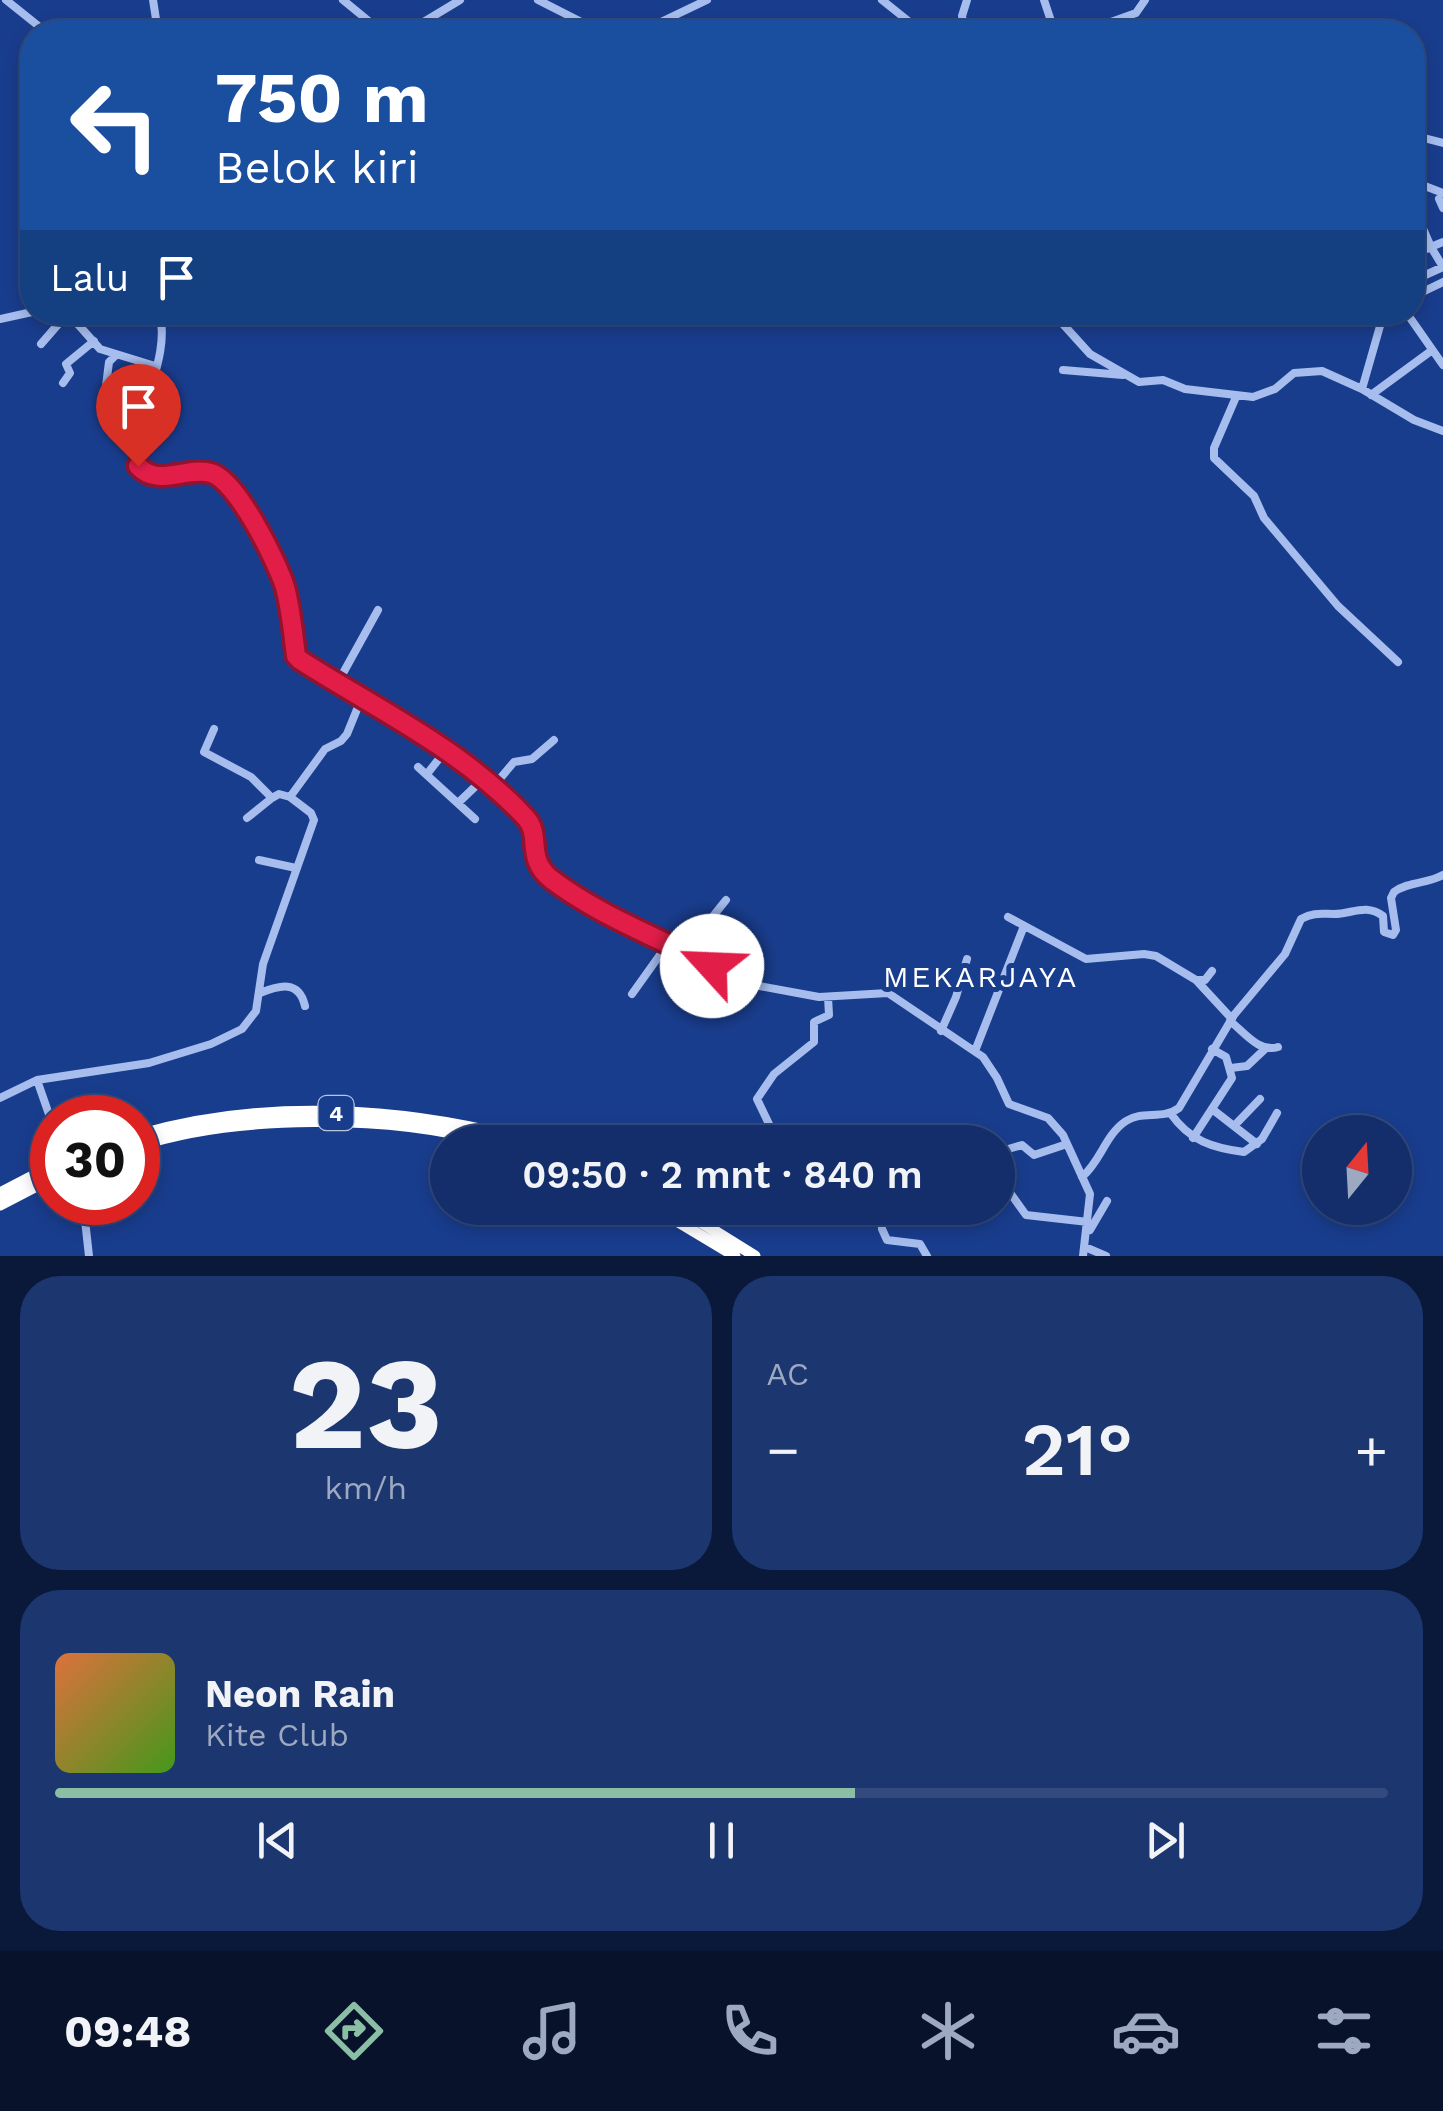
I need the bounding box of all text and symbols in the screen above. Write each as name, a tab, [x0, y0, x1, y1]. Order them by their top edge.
text: 750 m	[215, 57, 429, 139]
icon: left	[50, 60, 180, 190]
text: Belok kiri	[215, 141, 419, 194]
icon: arrive	[149, 250, 204, 305]
text: Lalu	[50, 256, 129, 300]
pin	[96, 364, 181, 467]
icon: arrive	[111, 379, 166, 434]
position arrow	[660, 914, 764, 1018]
district label: MEKARJAYA	[883, 959, 1079, 994]
speed limit sign: 30	[30, 1095, 160, 1225]
road number: 4	[318, 1096, 354, 1130]
north arrow	[1302, 1115, 1412, 1225]
map controls	[1302, 1115, 1412, 1225]
text: 09:50 · 2 mnt · 840 m	[522, 1153, 923, 1197]
text: 23	[288, 1327, 443, 1480]
text: AC	[767, 1355, 809, 1393]
text: 21°	[1021, 1405, 1133, 1493]
text: −	[767, 1418, 800, 1482]
text: +	[1355, 1418, 1388, 1482]
text: km/h	[325, 1469, 407, 1507]
text: Neon Rain	[205, 1672, 395, 1716]
text: Kite Club	[205, 1716, 349, 1754]
icon: previous	[250, 1813, 305, 1868]
icon: pause	[694, 1813, 749, 1868]
icon: next	[1138, 1813, 1193, 1868]
icon: directions	[319, 1996, 389, 2066]
icon: music	[517, 1996, 587, 2066]
icon: phone	[715, 1996, 785, 2066]
icon: climate	[913, 1996, 983, 2066]
icon: car	[1111, 1996, 1181, 2066]
icon: filters	[1309, 1996, 1379, 2066]
text: 09:48	[64, 2005, 192, 2058]

